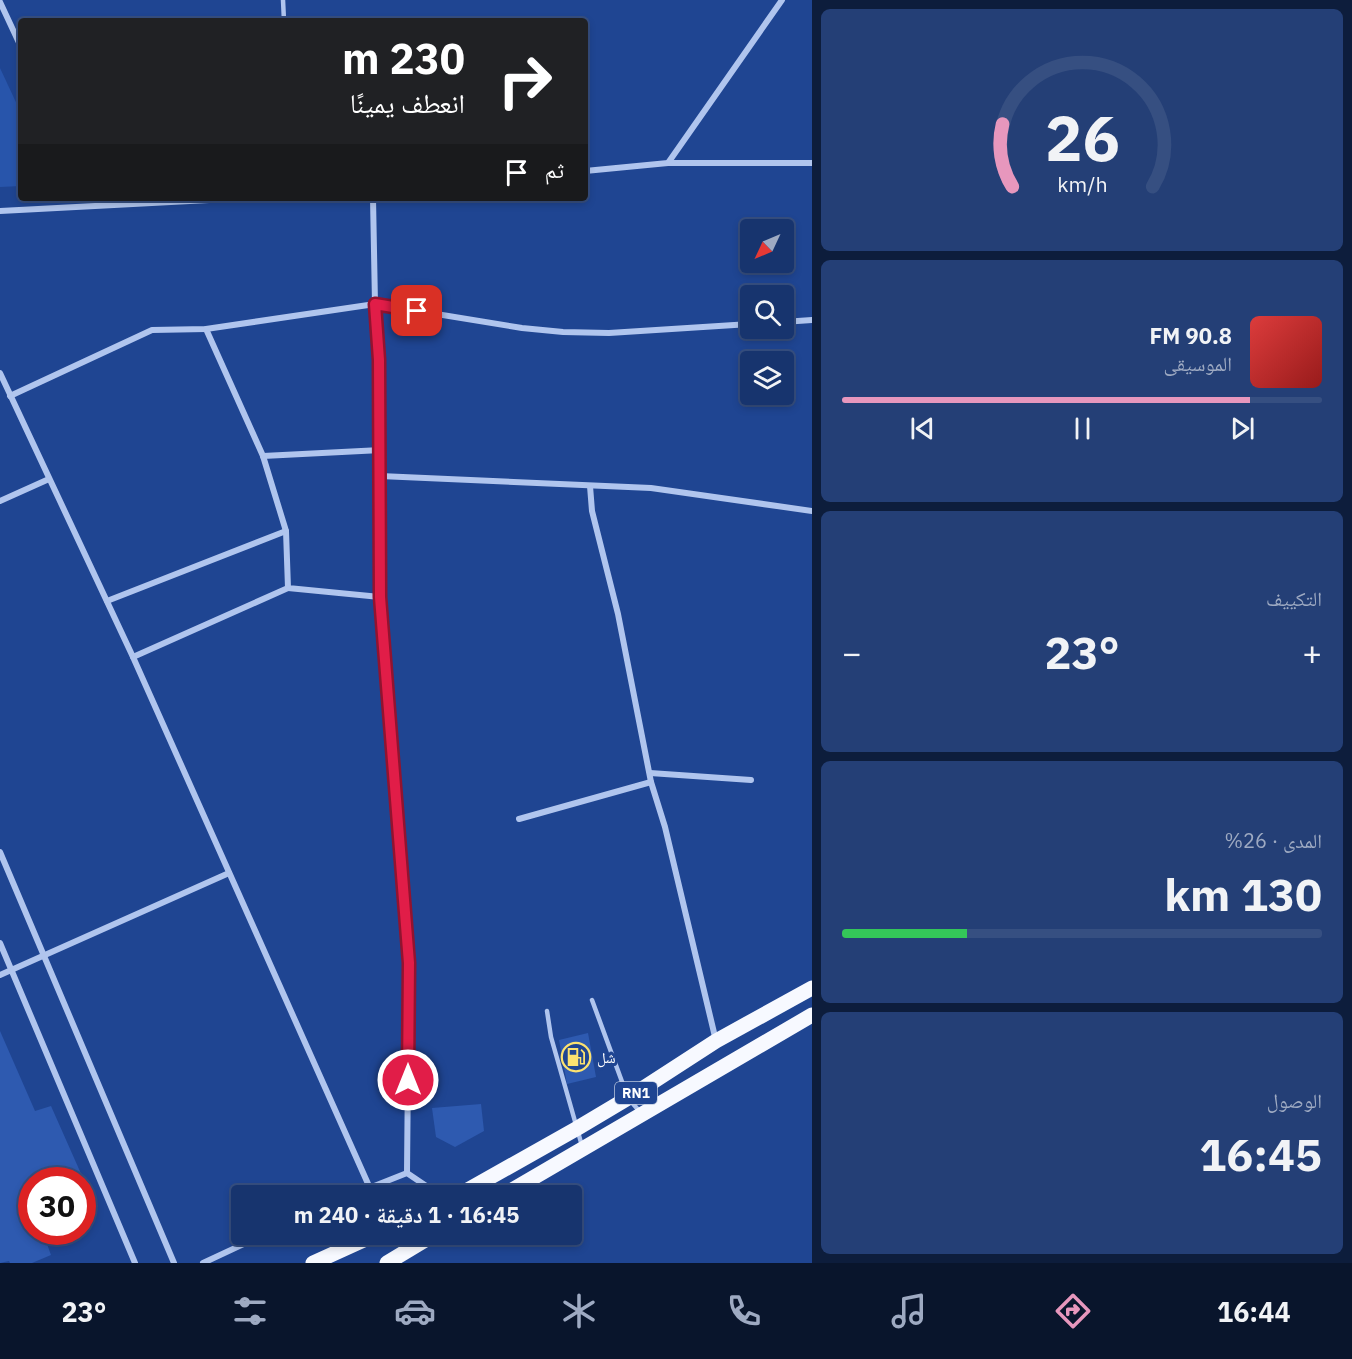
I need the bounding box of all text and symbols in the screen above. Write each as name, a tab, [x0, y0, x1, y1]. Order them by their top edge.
text: 230 m	[342, 31, 465, 86]
icon: right	[486, 42, 564, 120]
text: انعطف يمينًا	[350, 85, 465, 120]
text: 26	[1045, 97, 1119, 178]
text: ثم	[545, 155, 564, 184]
icon: arrive	[500, 156, 533, 189]
text: km/h	[1057, 170, 1107, 198]
north arrow	[740, 219, 794, 273]
map controls	[740, 219, 794, 405]
pin	[391, 285, 442, 336]
button: search	[740, 285, 794, 339]
icon: arrive	[400, 294, 433, 327]
text: 90.8 FM	[1149, 321, 1232, 350]
text: الموسيقى	[1164, 350, 1232, 377]
button: layers	[740, 351, 794, 405]
icon: previous	[906, 412, 939, 445]
icon: pause	[1066, 412, 1099, 445]
icon: next	[1226, 412, 1259, 445]
text: التكييف	[1266, 585, 1322, 612]
text: 23°	[1044, 623, 1120, 681]
text: −	[842, 631, 862, 674]
text: +	[1302, 631, 1322, 674]
text: المدى · 26%	[1224, 827, 1322, 854]
text: 130 km	[1164, 865, 1322, 923]
fuel station icon: شل	[560, 1041, 592, 1073]
position arrow	[376, 1048, 440, 1112]
place label: شل	[597, 1048, 616, 1068]
road number: RN1	[615, 1082, 657, 1104]
text: الوصول	[1267, 1087, 1322, 1114]
text: 16:45	[1199, 1125, 1322, 1183]
speed limit sign: 30	[18, 1167, 96, 1245]
text: 16:45 · 1 دقيقة · 240 m	[294, 1200, 519, 1229]
icon: filters	[229, 1290, 271, 1332]
icon: car	[394, 1290, 436, 1332]
icon: climate	[558, 1290, 600, 1332]
icon: phone	[723, 1290, 765, 1332]
icon: music	[888, 1290, 930, 1332]
icon: directions	[1052, 1290, 1094, 1332]
text: 23°	[61, 1294, 106, 1329]
text: 16:44	[1217, 1294, 1291, 1329]

